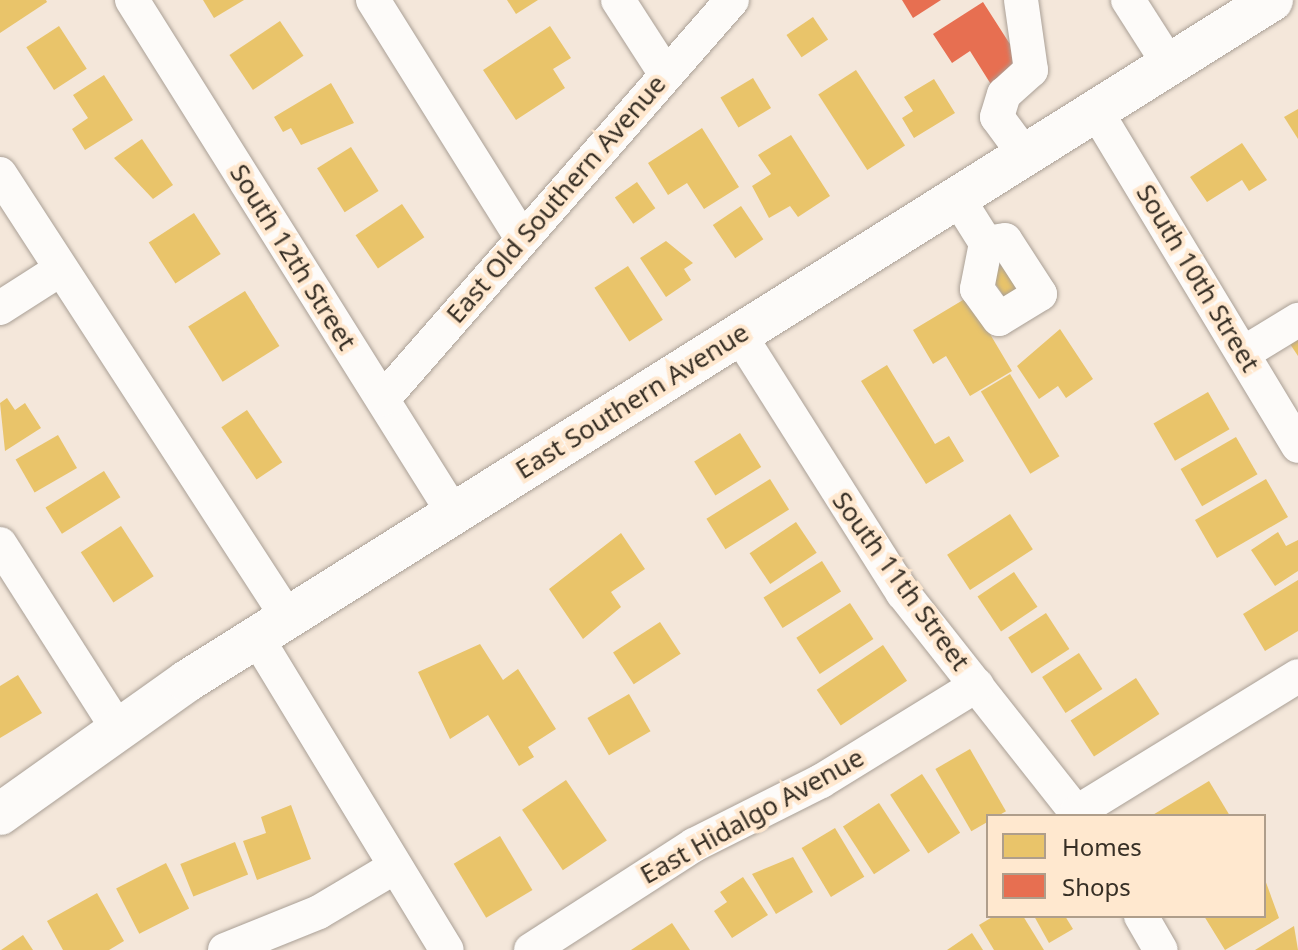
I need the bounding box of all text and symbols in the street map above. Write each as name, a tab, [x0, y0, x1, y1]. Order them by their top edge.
street label: East Old Southern Avenue	[440, 69, 672, 329]
street label: South 12th Street	[223, 158, 363, 356]
street label: South 10th Street	[1130, 179, 1266, 377]
street label: East Southern Avenue	[510, 317, 754, 485]
street label: South 11th Street	[826, 486, 976, 676]
street label: East Hidalgo Avenue	[635, 742, 869, 890]
legend	[986, 814, 1266, 918]
text: Homes	[1062, 830, 1142, 863]
text: Shops	[1062, 870, 1131, 903]

